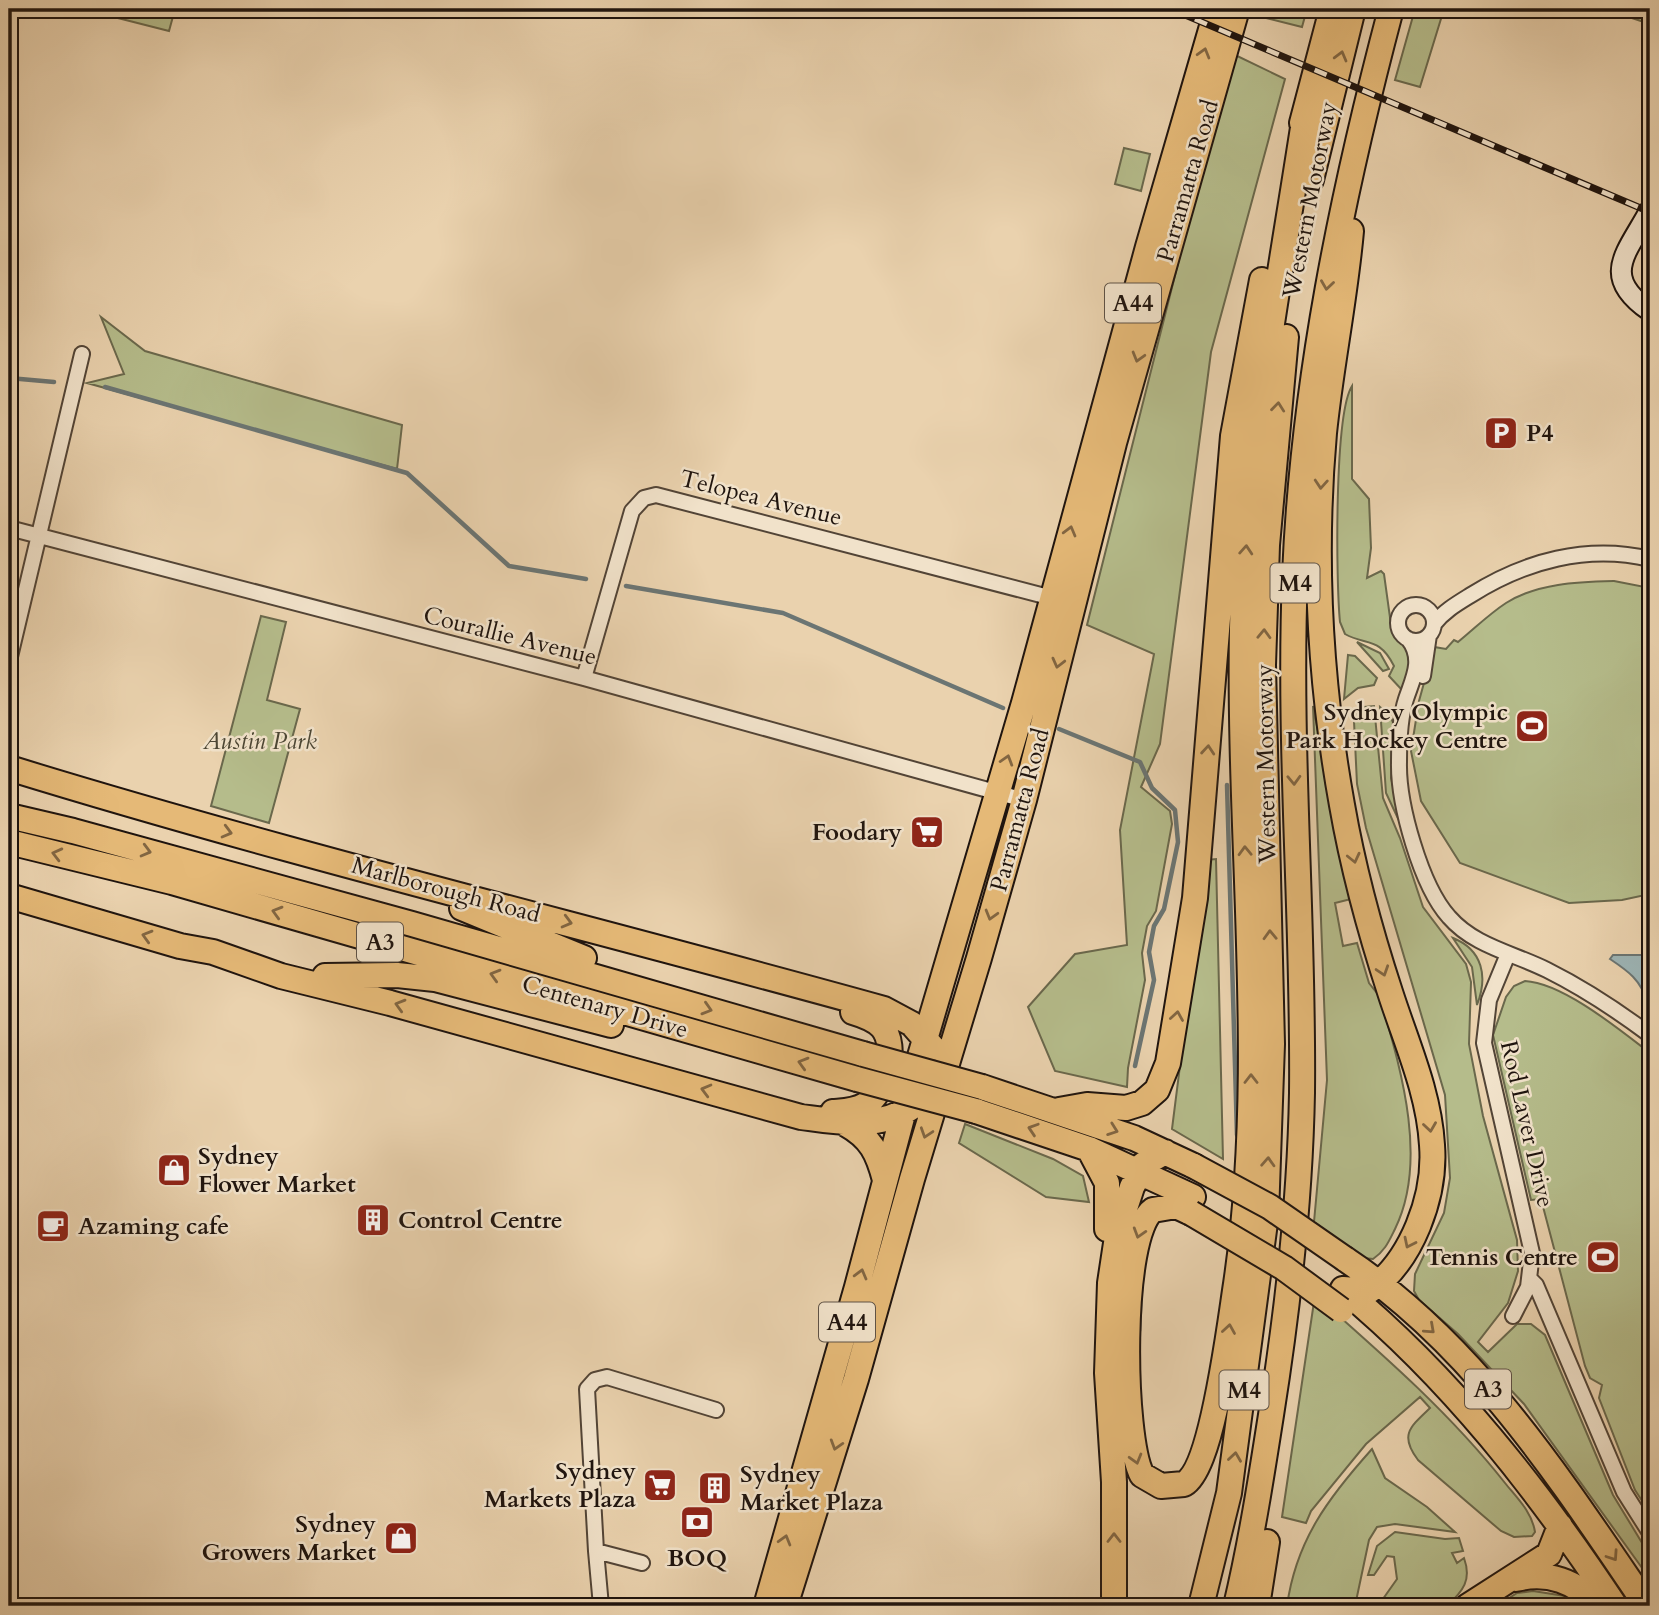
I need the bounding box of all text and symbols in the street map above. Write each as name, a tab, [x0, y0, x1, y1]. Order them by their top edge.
one-way arrow	[1196, 47, 1211, 59]
one-way arrow	[1332, 50, 1347, 62]
street label: Parramatta Road	[1149, 96, 1227, 266]
street label: Western Motorway	[1275, 98, 1345, 302]
one-way arrow	[1320, 279, 1335, 291]
road number: A44	[1105, 284, 1161, 322]
one-way arrow	[1132, 351, 1146, 363]
one-way arrow	[1270, 401, 1285, 413]
parking icon: P4	[1482, 414, 1520, 452]
place label: P4	[1526, 417, 1554, 450]
street label: Telopea Avenue	[677, 462, 845, 534]
one-way arrow	[1313, 479, 1328, 490]
one-way arrow	[1062, 525, 1076, 537]
one-way arrow	[1238, 545, 1253, 556]
road number: M4	[1270, 564, 1320, 603]
street label: Courallie Avenue	[420, 598, 600, 674]
one-way arrow	[1256, 628, 1271, 639]
one-way arrow	[1052, 656, 1066, 668]
street label: Western Motorway	[1248, 663, 1284, 865]
place label: Sydney Olympic Park Hockey Centre	[1286, 696, 1508, 757]
sports icon: Sydney Olympic Park Hockey Centre	[1513, 707, 1551, 745]
street label: Parramatta Road	[982, 724, 1058, 895]
park label: Austin Park	[202, 725, 317, 758]
one-way arrow	[1200, 745, 1215, 756]
one-way arrow	[999, 755, 1014, 767]
one-way arrow	[1286, 775, 1302, 785]
supermarket icon: Foodary	[908, 813, 946, 851]
place label: Foodary	[812, 816, 902, 849]
one-way arrow	[221, 824, 233, 839]
one-way arrow	[140, 842, 152, 857]
one-way arrow	[1238, 845, 1253, 856]
one-way arrow	[51, 848, 63, 862]
street label: Marlborough Road	[348, 849, 544, 931]
one-way arrow	[1345, 852, 1360, 864]
one-way arrow	[271, 906, 283, 921]
one-way arrow	[985, 909, 1000, 921]
one-way arrow	[561, 914, 573, 928]
road number: A3	[357, 923, 403, 962]
one-way arrow	[1262, 929, 1278, 939]
one-way arrow	[141, 930, 153, 944]
one-way arrow	[1375, 965, 1390, 977]
street label: Centenary Drive	[518, 968, 692, 1046]
one-way arrow	[490, 969, 502, 984]
one-way arrow	[395, 999, 407, 1014]
one-way arrow	[701, 1000, 713, 1015]
one-way arrow	[1169, 1010, 1184, 1022]
street label: Rod Laver Drive	[1492, 1037, 1562, 1211]
one-way arrow	[797, 1057, 809, 1072]
one-way arrow	[1243, 1073, 1259, 1083]
one-way arrow	[700, 1084, 712, 1098]
one-way arrow	[1423, 1121, 1438, 1133]
one-way arrow	[1106, 1122, 1118, 1136]
one-way arrow	[1027, 1123, 1039, 1137]
one-way arrow	[920, 1127, 935, 1139]
place label: Sydney Flower Market	[198, 1140, 356, 1201]
shop icon: Sydney Flower Market	[155, 1151, 193, 1189]
one-way arrow	[1260, 1156, 1275, 1167]
building icon: Control Centre	[354, 1201, 392, 1239]
place label: Control Centre	[398, 1204, 563, 1237]
cafe icon: Azaming cafe	[34, 1207, 72, 1245]
place label: Azaming cafe	[78, 1210, 229, 1243]
one-way arrow	[1133, 1227, 1148, 1239]
one-way arrow	[1403, 1236, 1417, 1248]
sports icon: Tennis Centre	[1584, 1238, 1622, 1276]
place label: Tennis Centre	[1426, 1241, 1578, 1274]
one-way arrow	[852, 1268, 867, 1280]
road number: A44	[819, 1302, 875, 1342]
one-way arrow	[1421, 1321, 1434, 1333]
one-way arrow	[1221, 1323, 1236, 1335]
road number: A3	[1465, 1370, 1511, 1408]
road number: M4	[1220, 1371, 1268, 1410]
one-way arrow	[829, 1438, 844, 1450]
one-way arrow	[1227, 1451, 1242, 1463]
one-way arrow	[1128, 1453, 1143, 1465]
place label: Sydney Markets Plaza	[484, 1455, 636, 1516]
place label: Sydney Market Plaza	[740, 1458, 883, 1519]
supermarket icon: Sydney Markets Plaza	[641, 1466, 679, 1504]
building icon: Sydney Market Plaza	[696, 1469, 734, 1507]
bank icon: BOQ	[678, 1503, 716, 1541]
place label: Sydney Growers Market	[201, 1508, 377, 1569]
shop icon: Sydney Growers Market	[382, 1519, 420, 1557]
one-way arrow	[1106, 1532, 1122, 1543]
one-way arrow	[776, 1534, 791, 1546]
place label: BOQ	[667, 1542, 727, 1575]
one-way arrow	[1605, 1548, 1617, 1561]

